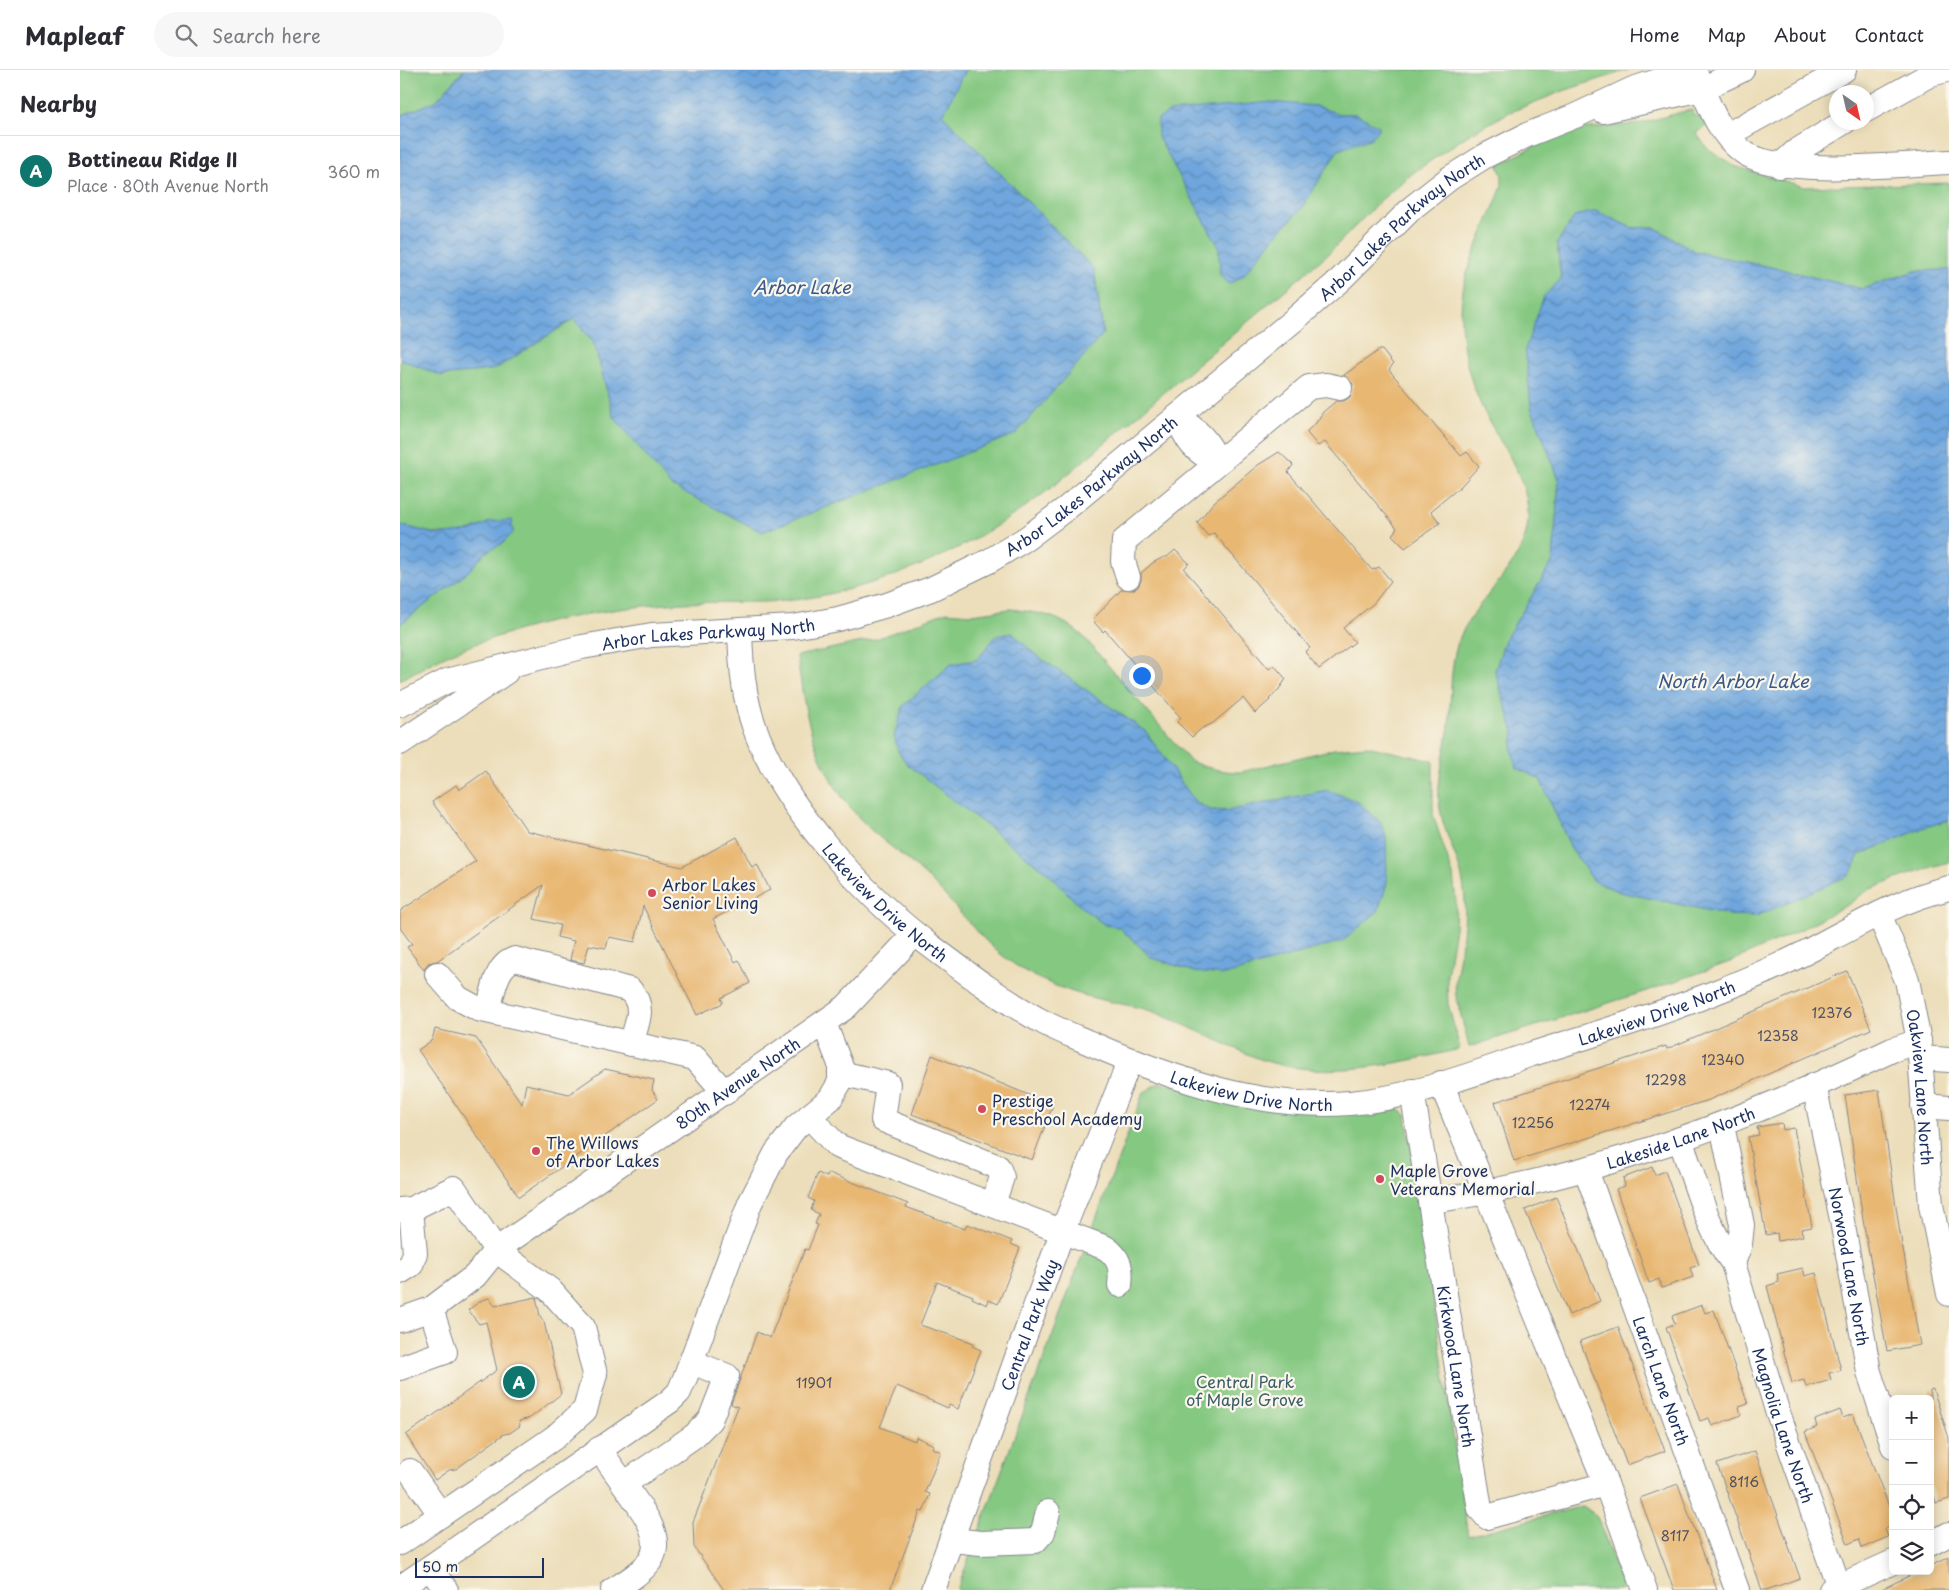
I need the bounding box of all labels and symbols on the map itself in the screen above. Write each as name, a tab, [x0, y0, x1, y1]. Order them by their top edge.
north arrow	[1829, 85, 1874, 130]
street label: Arbor Lakes Parkway North	[1313, 147, 1489, 306]
water label: Arbor Lake	[753, 273, 852, 300]
street label: Arbor Lakes Parkway North	[1000, 410, 1182, 561]
street label: Arbor Lakes Parkway North	[599, 611, 817, 655]
your location	[1129, 663, 1155, 689]
water label: North Arbor Lake	[1657, 667, 1810, 694]
street label: Lakeview Drive North	[817, 838, 953, 967]
place label: Arbor Lakes Senior Living	[662, 872, 759, 914]
marker: Arbor Lakes Senior Living	[646, 887, 658, 899]
street label: Lakeview Drive North	[1575, 974, 1739, 1051]
house number: 12376	[1812, 1002, 1852, 1023]
street label: Oakview Lane North	[1901, 1007, 1940, 1166]
house number: 12358	[1757, 1025, 1799, 1046]
street label: 80th Avenue North	[670, 1031, 804, 1134]
house number: 12340	[1701, 1049, 1745, 1070]
street label: Lakeview Drive North	[1167, 1064, 1333, 1116]
house number: 12298	[1645, 1069, 1687, 1090]
place label: Prestige Preschool Academy	[992, 1088, 1142, 1130]
house number: 12274	[1569, 1094, 1611, 1115]
street label: Lakeside Lane North	[1603, 1100, 1758, 1174]
marker: Prestige Preschool Academy	[976, 1103, 988, 1115]
house number: 12256	[1512, 1112, 1554, 1133]
place label: The Willows of Arbor Lakes	[546, 1130, 659, 1172]
marker: The Willows of Arbor Lakes	[530, 1145, 542, 1157]
place label: Maple Grove Veterans Memorial	[1390, 1158, 1535, 1200]
marker: Maple Grove Veterans Memorial	[1374, 1173, 1386, 1185]
street label: Norwood Lane North	[1823, 1185, 1876, 1348]
street label: Central Park Way	[994, 1256, 1064, 1394]
street label: Kirkwood Lane North	[1432, 1283, 1482, 1449]
street label: Larch Lane North	[1628, 1313, 1696, 1449]
street label: Magnolia Lane North	[1747, 1345, 1821, 1506]
pin: A	[503, 1363, 535, 1401]
park label: Central Park of Maple Grove	[1186, 1369, 1304, 1411]
house number: 11901	[796, 1372, 832, 1393]
house number: 8116	[1729, 1471, 1759, 1492]
house number: 8117	[1661, 1525, 1689, 1546]
scale bar	[415, 1555, 544, 1578]

